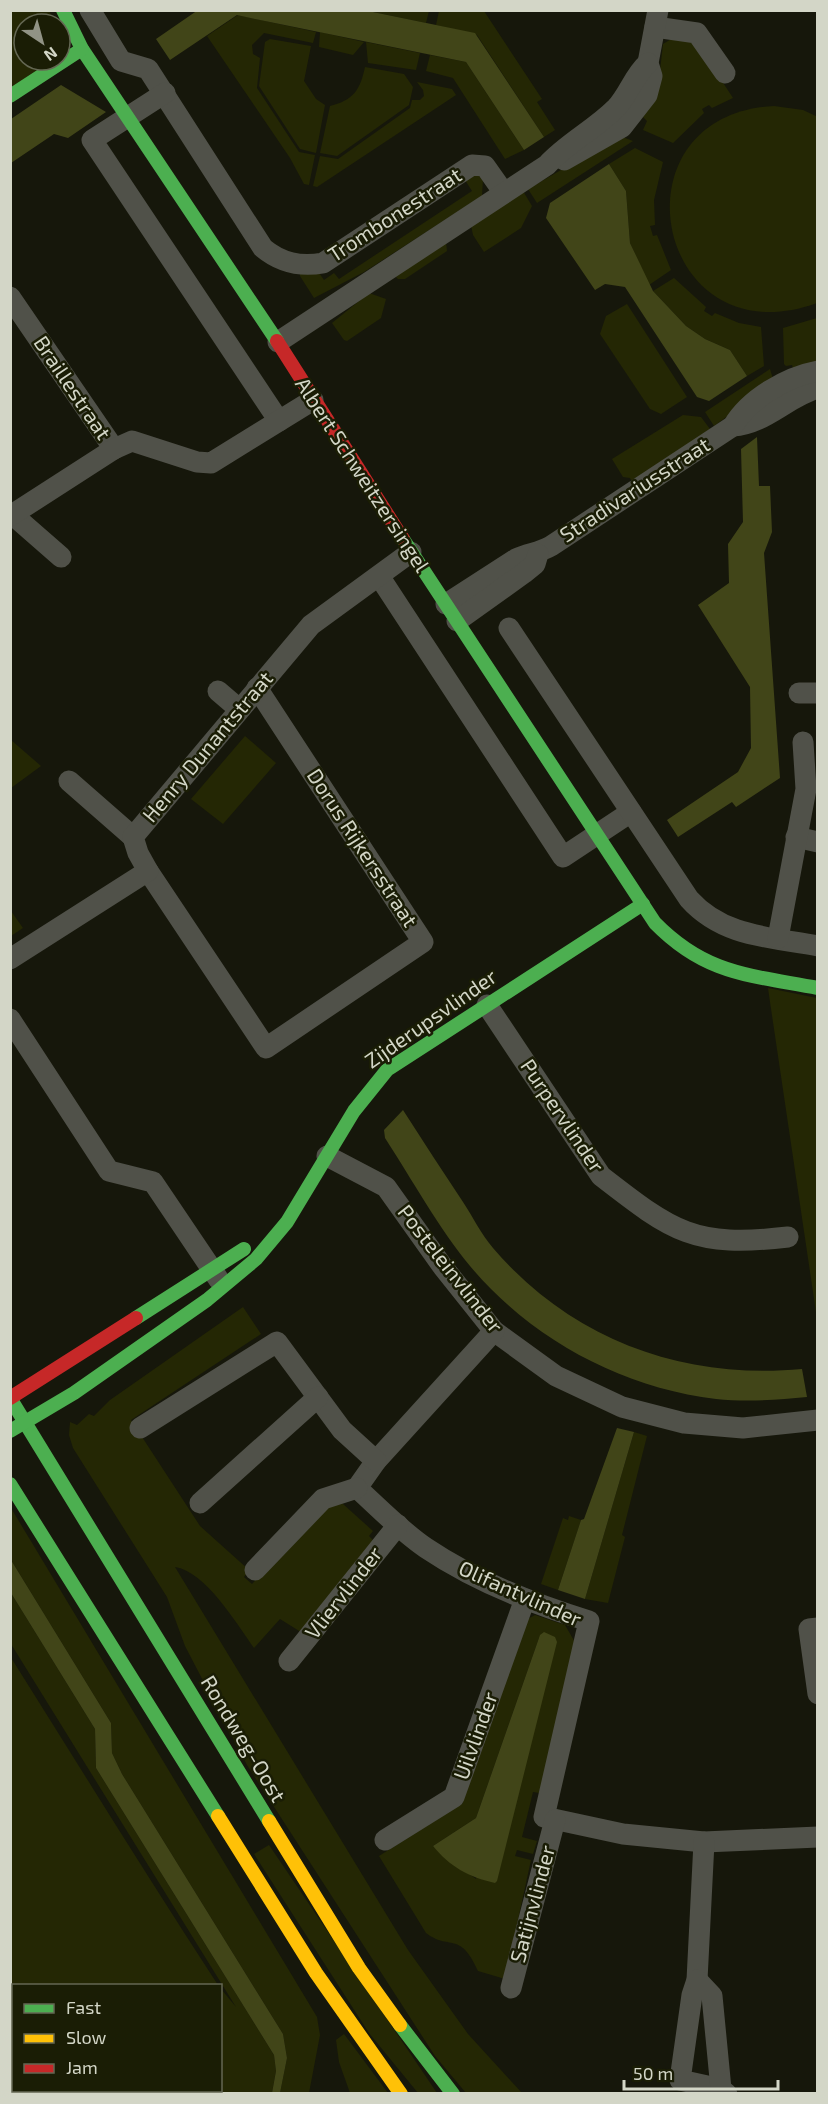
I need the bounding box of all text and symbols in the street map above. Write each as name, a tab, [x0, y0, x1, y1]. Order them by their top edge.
north arrow	[12, 12, 72, 72]
text: N	[41, 43, 61, 66]
street label: Trombonestraat	[323, 161, 466, 266]
street label: Braillestraat	[29, 330, 117, 444]
street label: Albert Schweitzersingel	[291, 372, 436, 577]
street label: Stradivariusstraat	[554, 431, 714, 547]
street label: Henry Dunantstraat	[136, 666, 277, 827]
street label: Dorus Rijkersstraat	[302, 763, 424, 932]
street label: Zijderupsvlinder	[359, 963, 502, 1073]
street label: Purpervlinder	[516, 1054, 611, 1177]
street label: Posteleinvlinder	[393, 1199, 509, 1338]
street label: Vliervlinder	[299, 1540, 387, 1643]
street label: Olifantvlinder	[455, 1554, 586, 1631]
street label: Rondweg-Oost	[197, 1670, 292, 1806]
street label: Uilvlinder	[447, 1688, 502, 1783]
street label: Satijnvlinder	[504, 1842, 560, 1965]
legend	[12, 1984, 222, 2092]
text: Fast	[66, 1996, 101, 2018]
text: Slow	[66, 2026, 107, 2048]
scale bar	[624, 2053, 778, 2091]
text: Jam	[66, 2056, 98, 2078]
text: 50 m	[633, 2062, 673, 2084]

